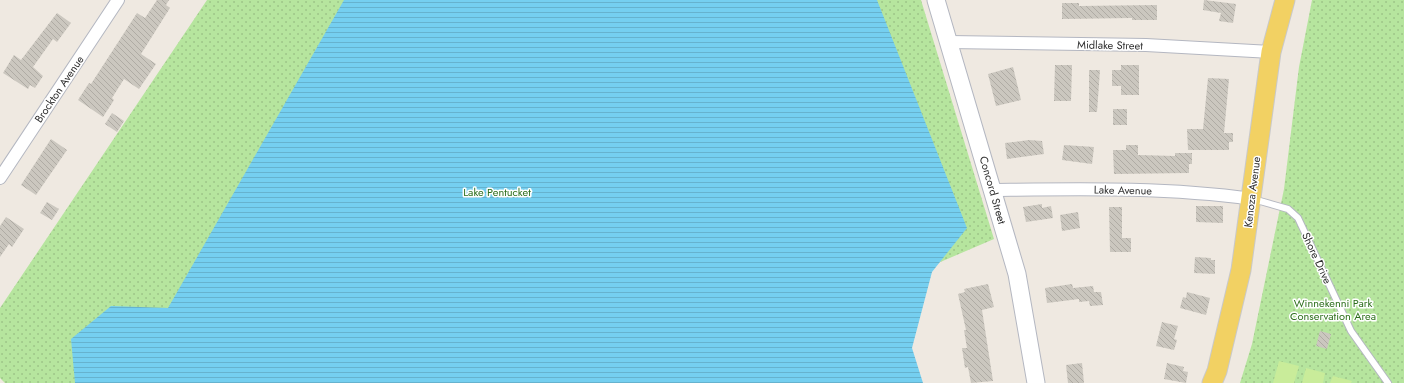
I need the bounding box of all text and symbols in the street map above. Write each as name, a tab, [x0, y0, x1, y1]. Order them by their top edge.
street label: Midlake Street	[1077, 36, 1143, 54]
street label: Brockton Avenue	[31, 52, 88, 126]
street label: Concord Street	[976, 154, 1010, 226]
street label: Kenoza Avenue	[1240, 155, 1264, 228]
street label: Lake Avenue	[1094, 181, 1153, 199]
park label: Lake Pentucket	[463, 184, 531, 200]
street label: Shore Drive	[1298, 230, 1336, 287]
park label: Winnekenni Park Conservation Area	[1290, 295, 1376, 324]

